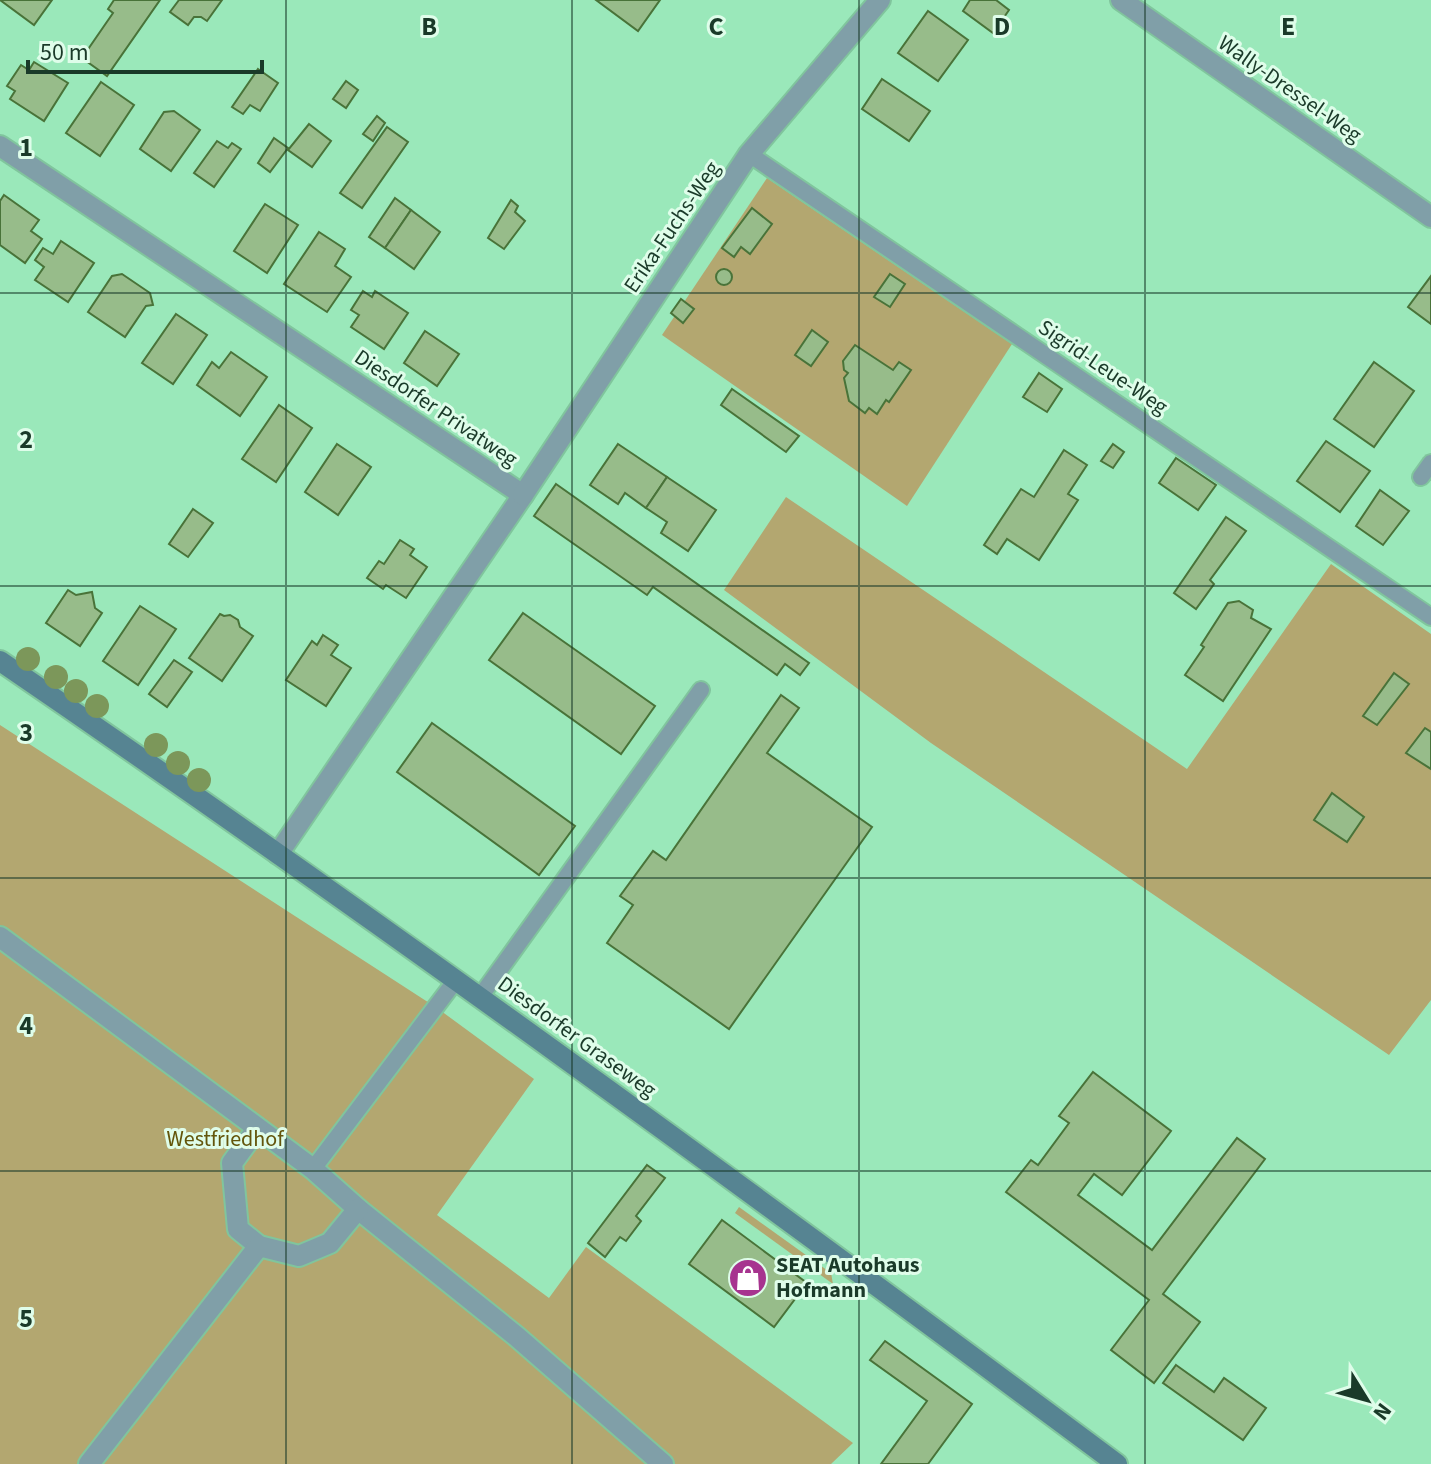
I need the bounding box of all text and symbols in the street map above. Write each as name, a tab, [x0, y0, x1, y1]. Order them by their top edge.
text: B	[421, 8, 437, 45]
text: C	[708, 8, 724, 45]
text: D	[994, 8, 1010, 45]
text: E	[1281, 8, 1295, 45]
scale bar	[28, 24, 262, 74]
street label: Wally-Dressel-Weg	[1212, 27, 1368, 151]
text: 50 m	[40, 35, 89, 70]
text: 1	[19, 129, 33, 166]
street label: Erika-Fuchs-Weg	[616, 155, 728, 299]
street label: Sigrid-Leue-Weg	[1032, 312, 1174, 422]
street label: Diesdorfer Privatweg	[348, 341, 524, 475]
text: 2	[19, 421, 33, 458]
text: 3	[19, 714, 33, 751]
street label: Diesdorfer Graseweg	[491, 968, 663, 1106]
text: 4	[19, 1007, 33, 1044]
park label: Westfriedhof	[166, 1123, 285, 1155]
place label: SEAT Autohaus Hofmann	[776, 1249, 920, 1306]
shop icon: SEAT Autohaus Hofmann	[727, 1257, 769, 1299]
text: 5	[19, 1300, 33, 1337]
north arrow	[1327, 1360, 1407, 1440]
text: N	[1365, 1396, 1399, 1427]

